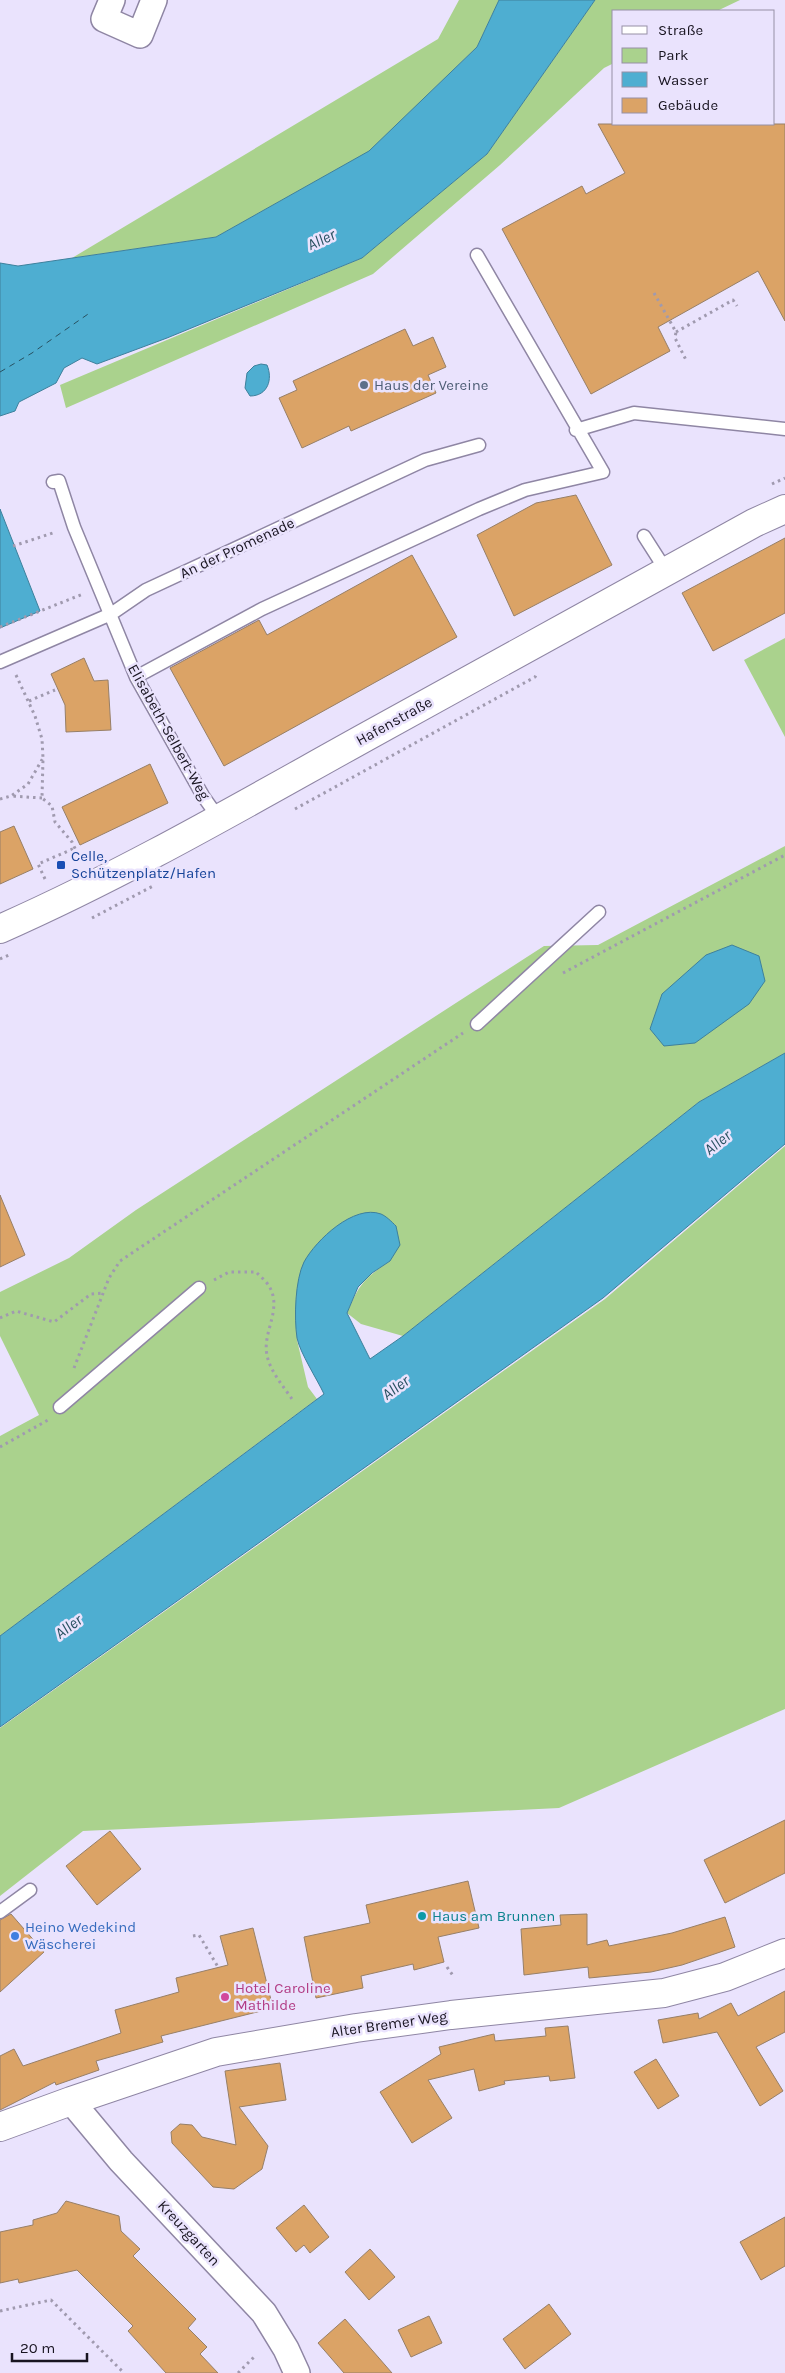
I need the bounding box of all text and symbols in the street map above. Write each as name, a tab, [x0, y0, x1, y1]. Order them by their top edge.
legend	[612, 10, 775, 125]
text: Straße	[658, 21, 703, 39]
text: Park	[658, 46, 688, 64]
text: Wasser	[658, 71, 709, 89]
text: Gebäude	[658, 96, 718, 114]
water label: Aller	[304, 224, 339, 254]
place label: Haus der Vereine	[374, 376, 488, 394]
marker: Haus der Vereine	[358, 379, 370, 391]
street label: An der Promenade	[177, 514, 297, 582]
street label: Elisabeth-Selbert-Weg	[124, 661, 214, 804]
street label: Hafenstraße	[353, 693, 435, 749]
place label: Celle, Schützenplatz/Hafen	[71, 847, 216, 882]
marker: Celle, Schützenplatz/Hafen	[55, 859, 67, 871]
water label: Aller	[700, 1126, 735, 1159]
water label: Aller	[378, 1371, 413, 1404]
water label: Aller	[51, 1610, 86, 1643]
place label: Haus am Brunnen	[432, 1907, 555, 1925]
marker: Haus am Brunnen	[416, 1910, 428, 1922]
place label: Heino Wedekind Wäscherei	[25, 1918, 136, 1953]
marker: Heino Wedekind Wäscherei	[9, 1930, 21, 1942]
place label: Hotel Caroline Mathilde	[235, 1979, 331, 2014]
marker: Hotel Caroline Mathilde	[219, 1991, 231, 2003]
street label: Alter Bremer Weg	[330, 2007, 449, 2041]
street label: Kreuzgarten	[154, 2197, 224, 2269]
scale bar	[12, 2330, 88, 2362]
text: 20 m	[20, 2339, 55, 2357]

